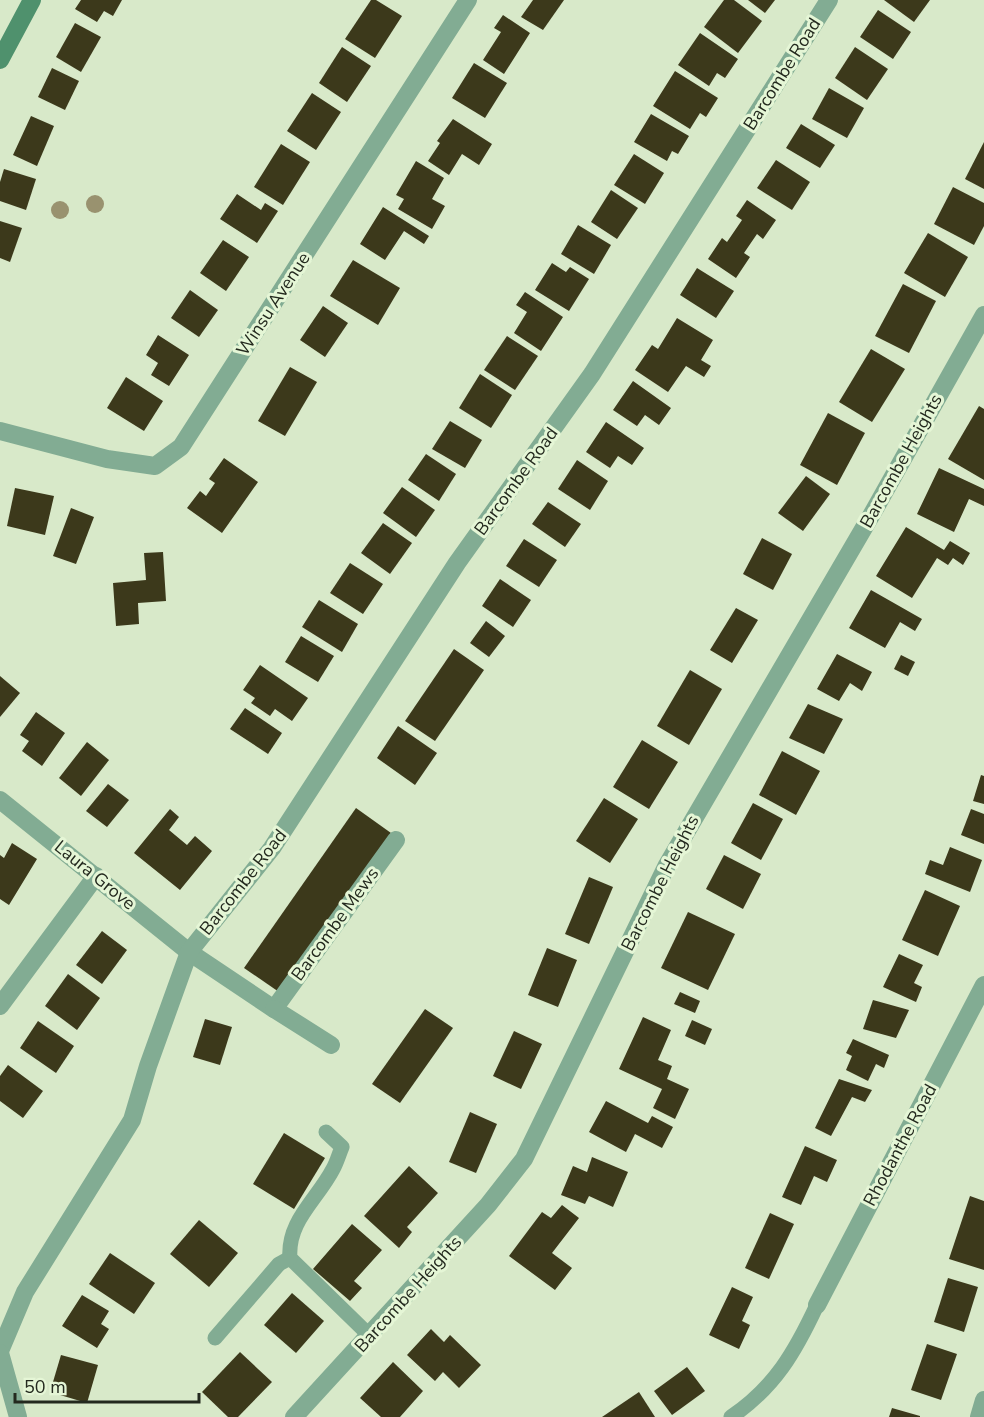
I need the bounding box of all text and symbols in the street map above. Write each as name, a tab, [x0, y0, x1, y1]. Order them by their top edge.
street label: Barcombe Road	[738, 13, 826, 135]
street label: Winsu Avenue	[231, 248, 315, 360]
street label: Barcombe Heights	[854, 390, 948, 532]
street label: Barcombe Road	[469, 422, 563, 540]
street label: Barcombe Heights	[615, 811, 705, 955]
street label: Barcombe Road	[194, 824, 292, 940]
street label: Laura Grove	[49, 835, 141, 915]
street label: Barcombe Mews	[286, 862, 384, 986]
street label: Rhodanthe Road	[858, 1080, 942, 1210]
street label: Barcombe Heights	[349, 1230, 467, 1358]
scale bar	[15, 1366, 200, 1404]
text: 50 m	[24, 1375, 66, 1399]

